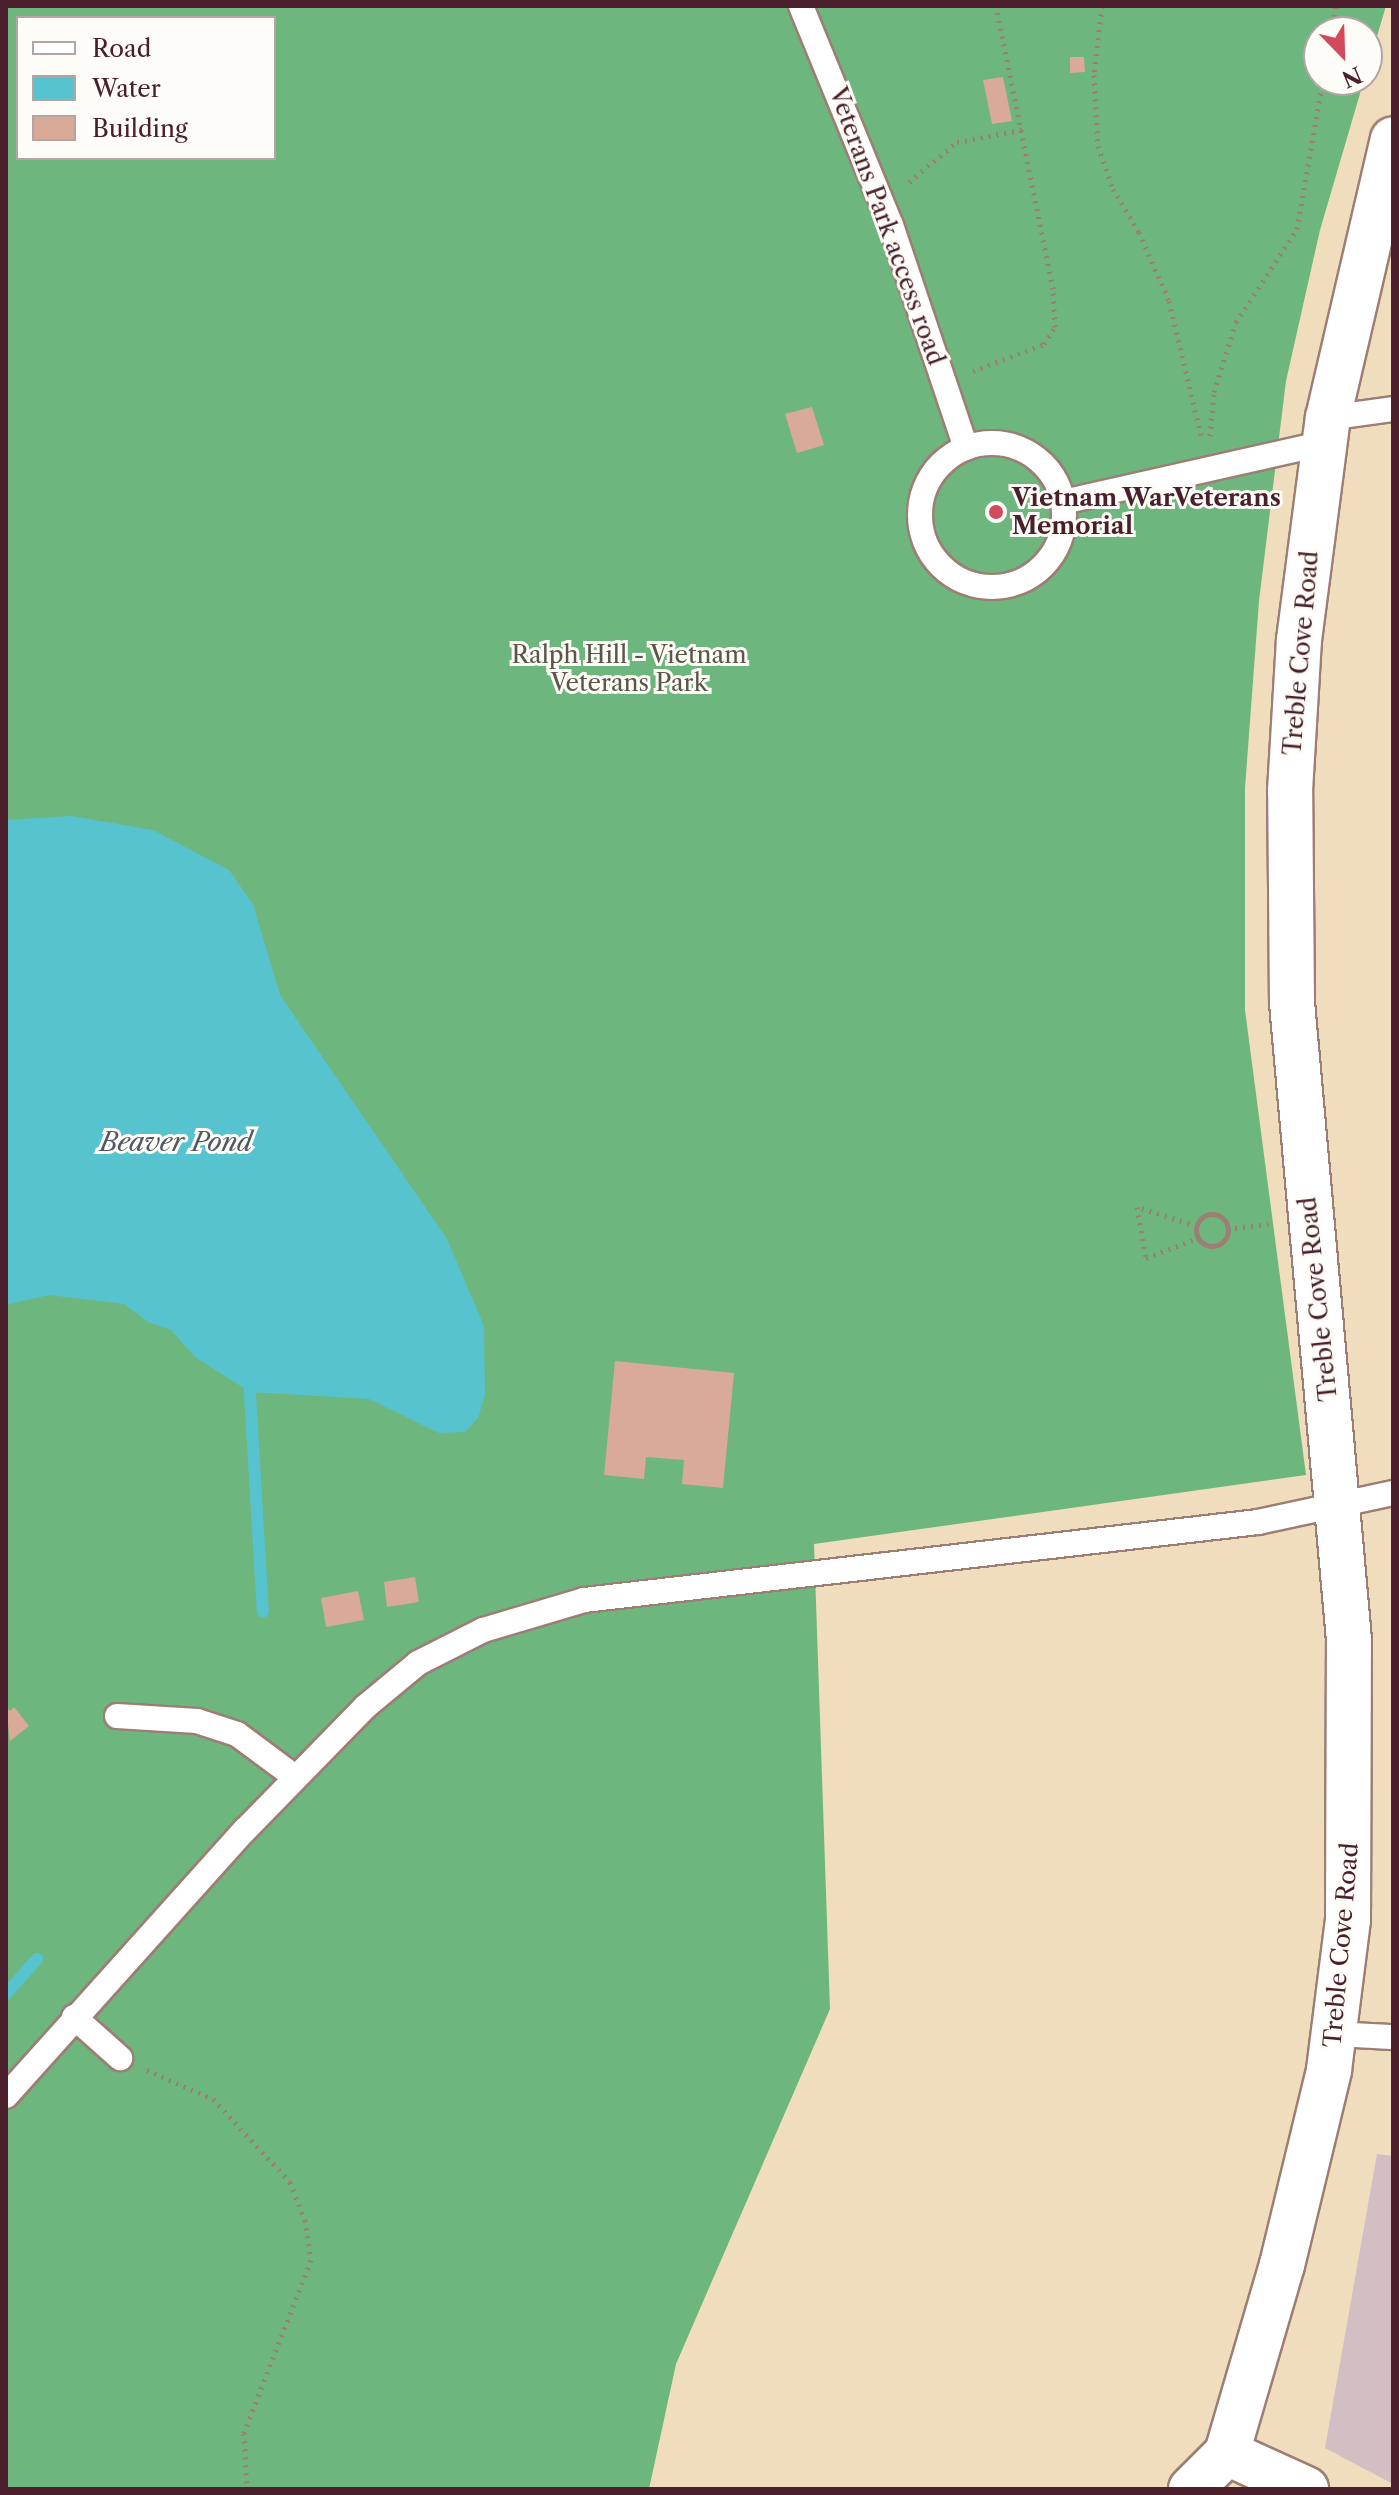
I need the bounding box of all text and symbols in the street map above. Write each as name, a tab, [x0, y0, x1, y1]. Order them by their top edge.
legend	[16, 16, 276, 160]
north arrow	[1303, 16, 1383, 96]
text: Road	[92, 34, 151, 63]
text: N	[1338, 61, 1366, 93]
text: Water	[92, 74, 161, 103]
street label: Veterans Park access road	[823, 83, 951, 369]
text: Building	[92, 114, 188, 143]
place label: Vietnam WarVeterans Memorial	[1012, 484, 1282, 540]
marker: Vietnam WarVeterans Memorial	[987, 503, 1005, 521]
street label: Treble Cove Road	[1278, 550, 1324, 756]
park label: Ralph Hill - Vietnam Veterans Park	[511, 641, 747, 697]
water label: Beaver Pond	[100, 1127, 252, 1159]
street label: Treble Cove Road	[1293, 1195, 1343, 1403]
street label: Treble Cove Road	[1318, 1842, 1364, 2048]

